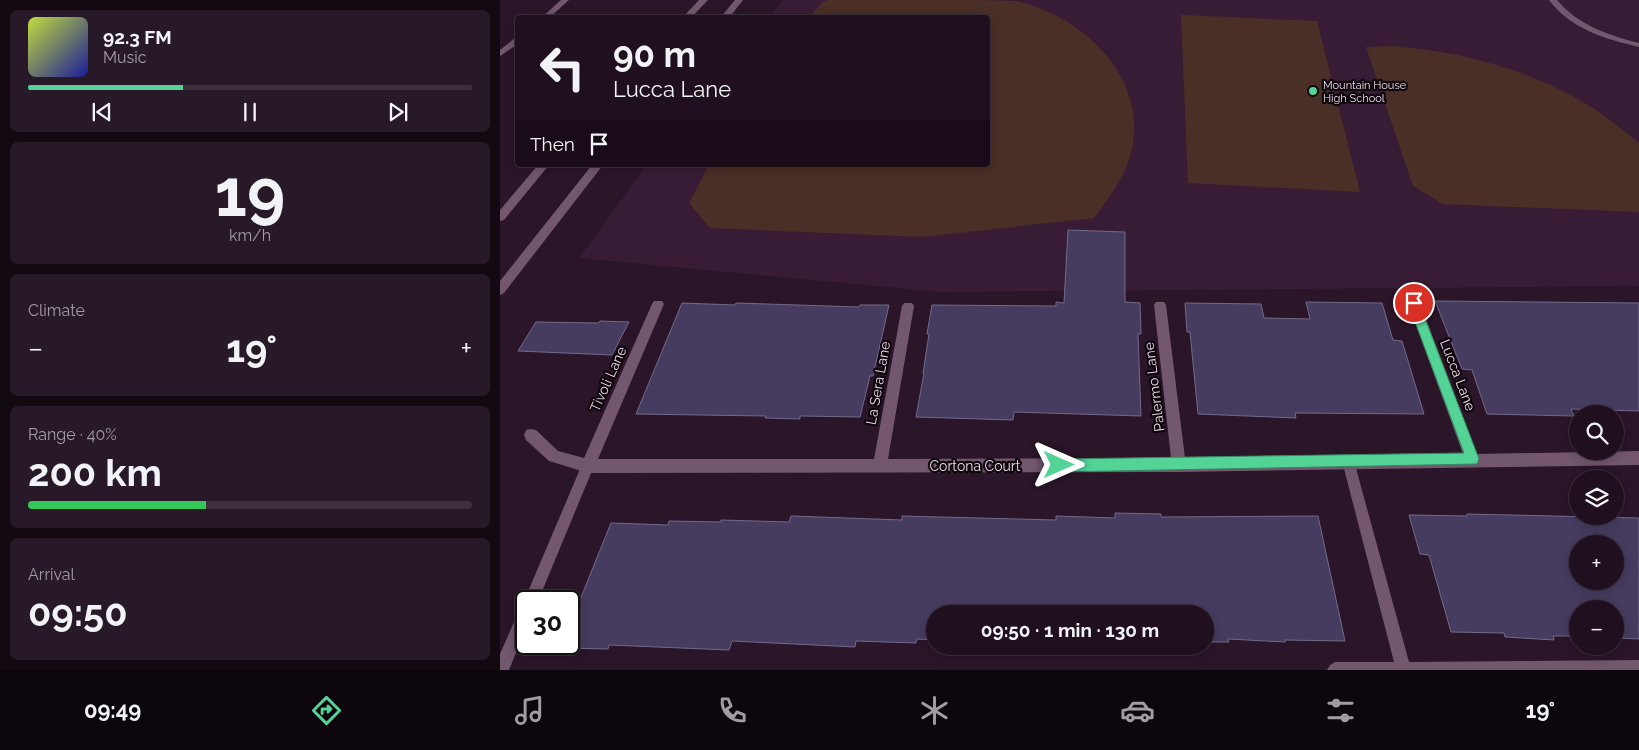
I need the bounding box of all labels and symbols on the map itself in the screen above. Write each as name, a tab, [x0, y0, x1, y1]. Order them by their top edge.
place label: Mountain House High School	[1323, 79, 1407, 105]
marker: Mountain House High School	[1307, 85, 1319, 97]
pin	[1393, 282, 1435, 324]
street label: Lucca Lane	[1437, 337, 1479, 413]
street label: La Sera Lane	[863, 340, 893, 426]
street label: Palermo Lane	[1141, 341, 1167, 433]
street label: Tivoli Lane	[587, 344, 629, 414]
position arrow	[1032, 438, 1084, 490]
street label: Cortona Court	[930, 458, 1021, 474]
speed limit sign: 30	[515, 590, 580, 655]

